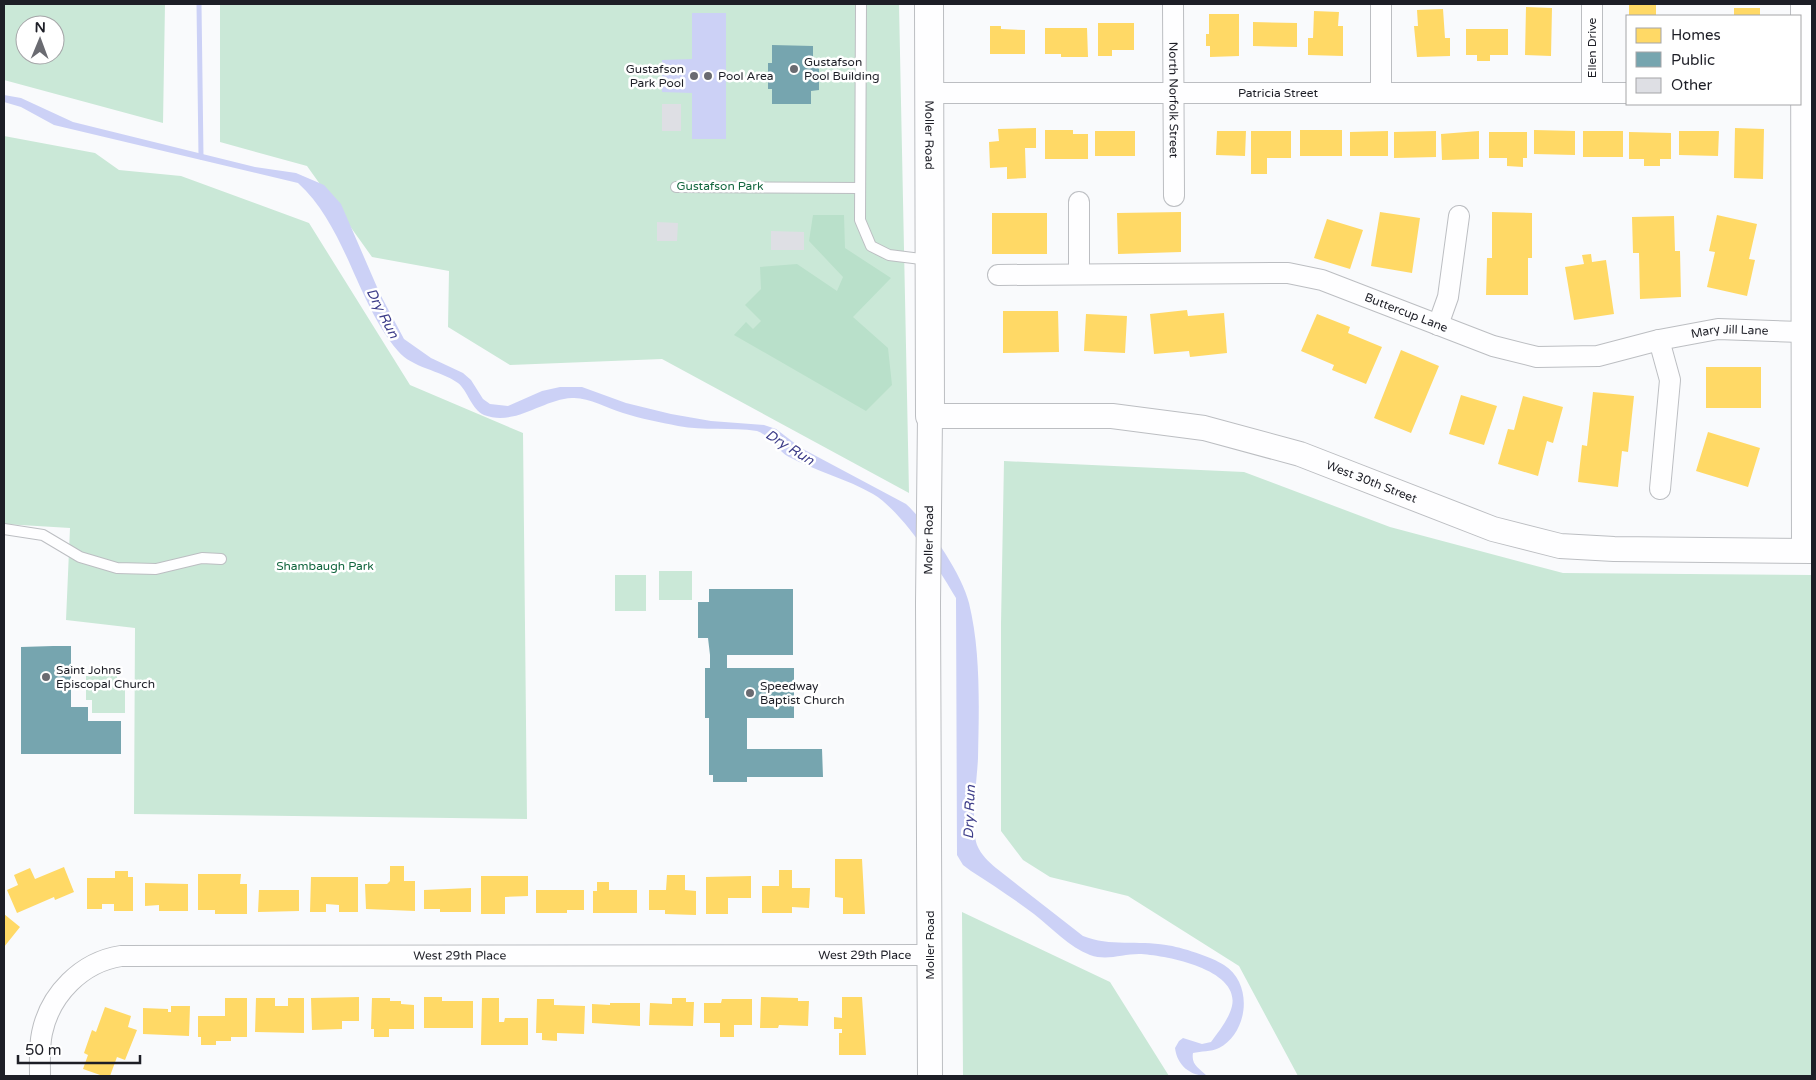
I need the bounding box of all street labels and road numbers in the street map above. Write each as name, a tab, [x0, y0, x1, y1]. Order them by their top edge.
street label: Ellen Drive	[1585, 18, 1599, 78]
street label: North Norfolk Street	[1166, 42, 1181, 159]
street label: Patricia Street	[1238, 86, 1319, 100]
street label: Moller Road	[922, 100, 936, 170]
street label: Buttercup Lane	[1363, 290, 1450, 335]
street label: Mary Jill Lane	[1690, 322, 1769, 341]
street label: West 30th Street	[1324, 458, 1419, 506]
street label: Moller Road	[921, 505, 936, 575]
street label: Moller Road	[923, 910, 937, 980]
street label: West 29th Place	[818, 948, 911, 962]
street label: West 29th Place	[413, 949, 506, 963]

